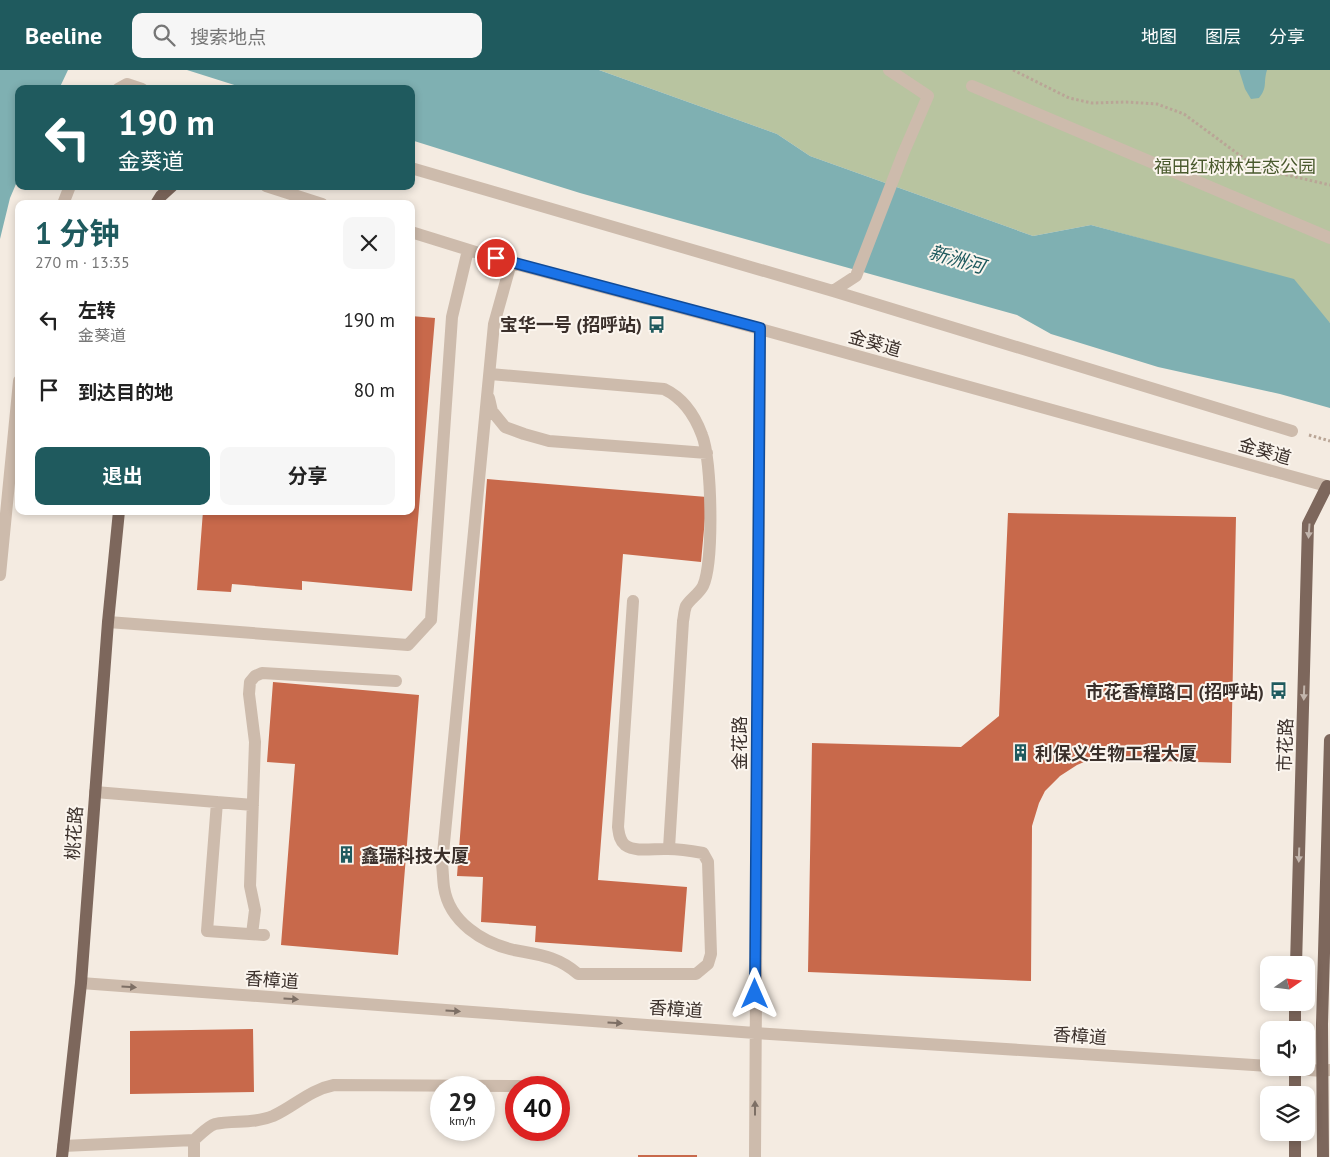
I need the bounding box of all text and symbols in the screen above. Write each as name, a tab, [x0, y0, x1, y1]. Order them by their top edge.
search box	[132, 13, 482, 58]
text: Beeline	[25, 20, 102, 51]
icon: search	[150, 21, 178, 49]
text: 搜索地点	[190, 25, 266, 49]
text: 地图	[1141, 25, 1177, 48]
text: 图层	[1205, 25, 1241, 48]
text: 分享	[1269, 25, 1305, 48]
text: 190 m	[118, 99, 215, 145]
icon: left	[35, 105, 100, 170]
text: 金葵道	[118, 147, 184, 175]
park label: 福田红树林生态公园	[1154, 155, 1316, 178]
text: 1 分钟	[35, 213, 120, 252]
button: close	[343, 217, 395, 269]
pin	[475, 237, 517, 279]
water label: 新洲河	[926, 240, 992, 279]
icon: arrive	[482, 244, 510, 272]
text: 270 m · 13:35	[35, 252, 130, 272]
text: 左转	[78, 298, 116, 322]
icon: left	[35, 306, 63, 334]
text: 190 m	[343, 308, 395, 332]
place label: 宝华一号 (招呼站)	[500, 313, 642, 336]
bus stop icon: 宝华一号 (招呼站)	[646, 314, 666, 334]
text: 金葵道	[78, 325, 126, 345]
street label: 金葵道	[846, 325, 904, 361]
icon: arrive	[35, 376, 63, 404]
text: 80 m	[354, 378, 395, 402]
text: 到达目的地	[78, 380, 173, 404]
street label: 金葵道	[1236, 433, 1294, 469]
button: 退出	[35, 447, 210, 505]
button: 分享	[220, 447, 395, 505]
one-way arrow	[1304, 523, 1312, 539]
place label: 市花香樟路口 (招呼站)	[1086, 680, 1264, 703]
bus stop icon: 市花香樟路口 (招呼站)	[1268, 681, 1288, 701]
one-way arrow	[1299, 685, 1307, 701]
street label: 金花路	[728, 716, 751, 770]
street label: 市花路	[1273, 718, 1297, 772]
place label: 利保义生物工程大厦	[1035, 742, 1197, 765]
building icon: 利保义生物工程大厦	[1011, 743, 1031, 763]
street label: 桃花路	[61, 805, 87, 861]
place label: 鑫瑞科技大厦	[361, 844, 469, 867]
building icon: 鑫瑞科技大厦	[337, 845, 357, 865]
one-way arrow	[1295, 848, 1303, 864]
north arrow	[1260, 956, 1315, 1011]
map controls	[1260, 956, 1315, 1141]
street label: 香樟道	[244, 967, 300, 993]
position arrow	[728, 967, 780, 1019]
one-way arrow	[122, 983, 138, 991]
one-way arrow	[284, 995, 300, 1003]
street label: 香樟道	[648, 996, 704, 1022]
one-way arrow	[446, 1007, 462, 1015]
one-way arrow	[608, 1019, 624, 1027]
button: sound	[1260, 1021, 1315, 1076]
street label: 香樟道	[1052, 1023, 1108, 1049]
speed limit sign: 40	[505, 1076, 570, 1141]
text: 29	[448, 1086, 477, 1118]
button: layers	[1260, 1086, 1315, 1141]
one-way arrow	[751, 1100, 759, 1116]
text: km/h	[449, 1113, 476, 1128]

